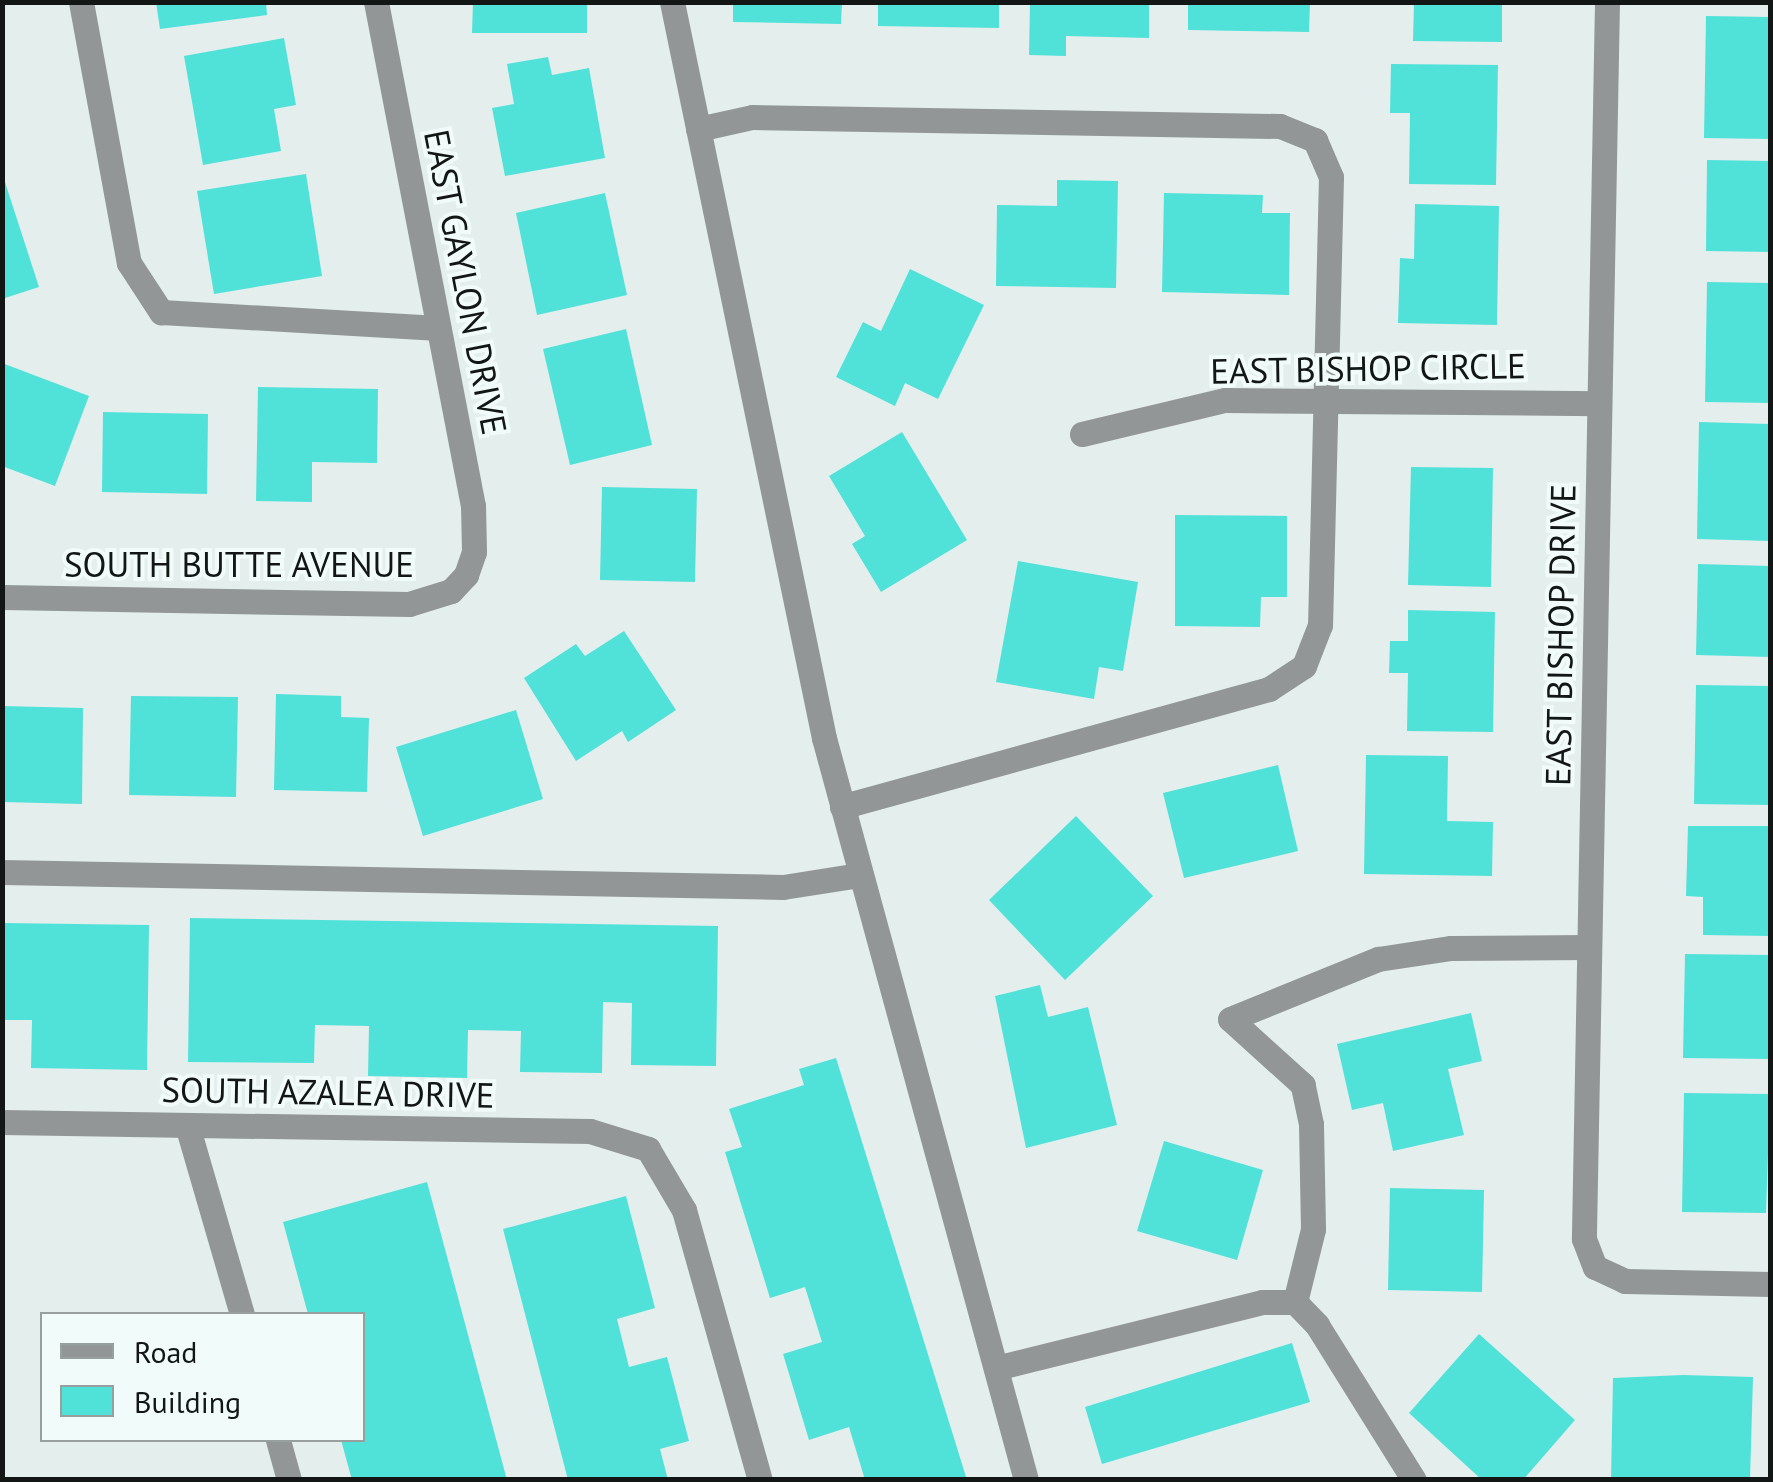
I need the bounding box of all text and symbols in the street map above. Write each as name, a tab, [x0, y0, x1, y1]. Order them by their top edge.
street label: EAST GAYLON DRIVE	[416, 125, 516, 439]
street label: EAST BISHOP CIRCLE	[1208, 344, 1528, 392]
street label: EAST BISHOP DRIVE	[1536, 482, 1584, 788]
street label: SOUTH BUTTE AVENUE	[63, 543, 415, 585]
street label: SOUTH AZALEA DRIVE	[160, 1068, 496, 1116]
legend	[40, 1312, 365, 1442]
text: Road	[134, 1332, 198, 1371]
text: Building	[134, 1382, 241, 1421]

